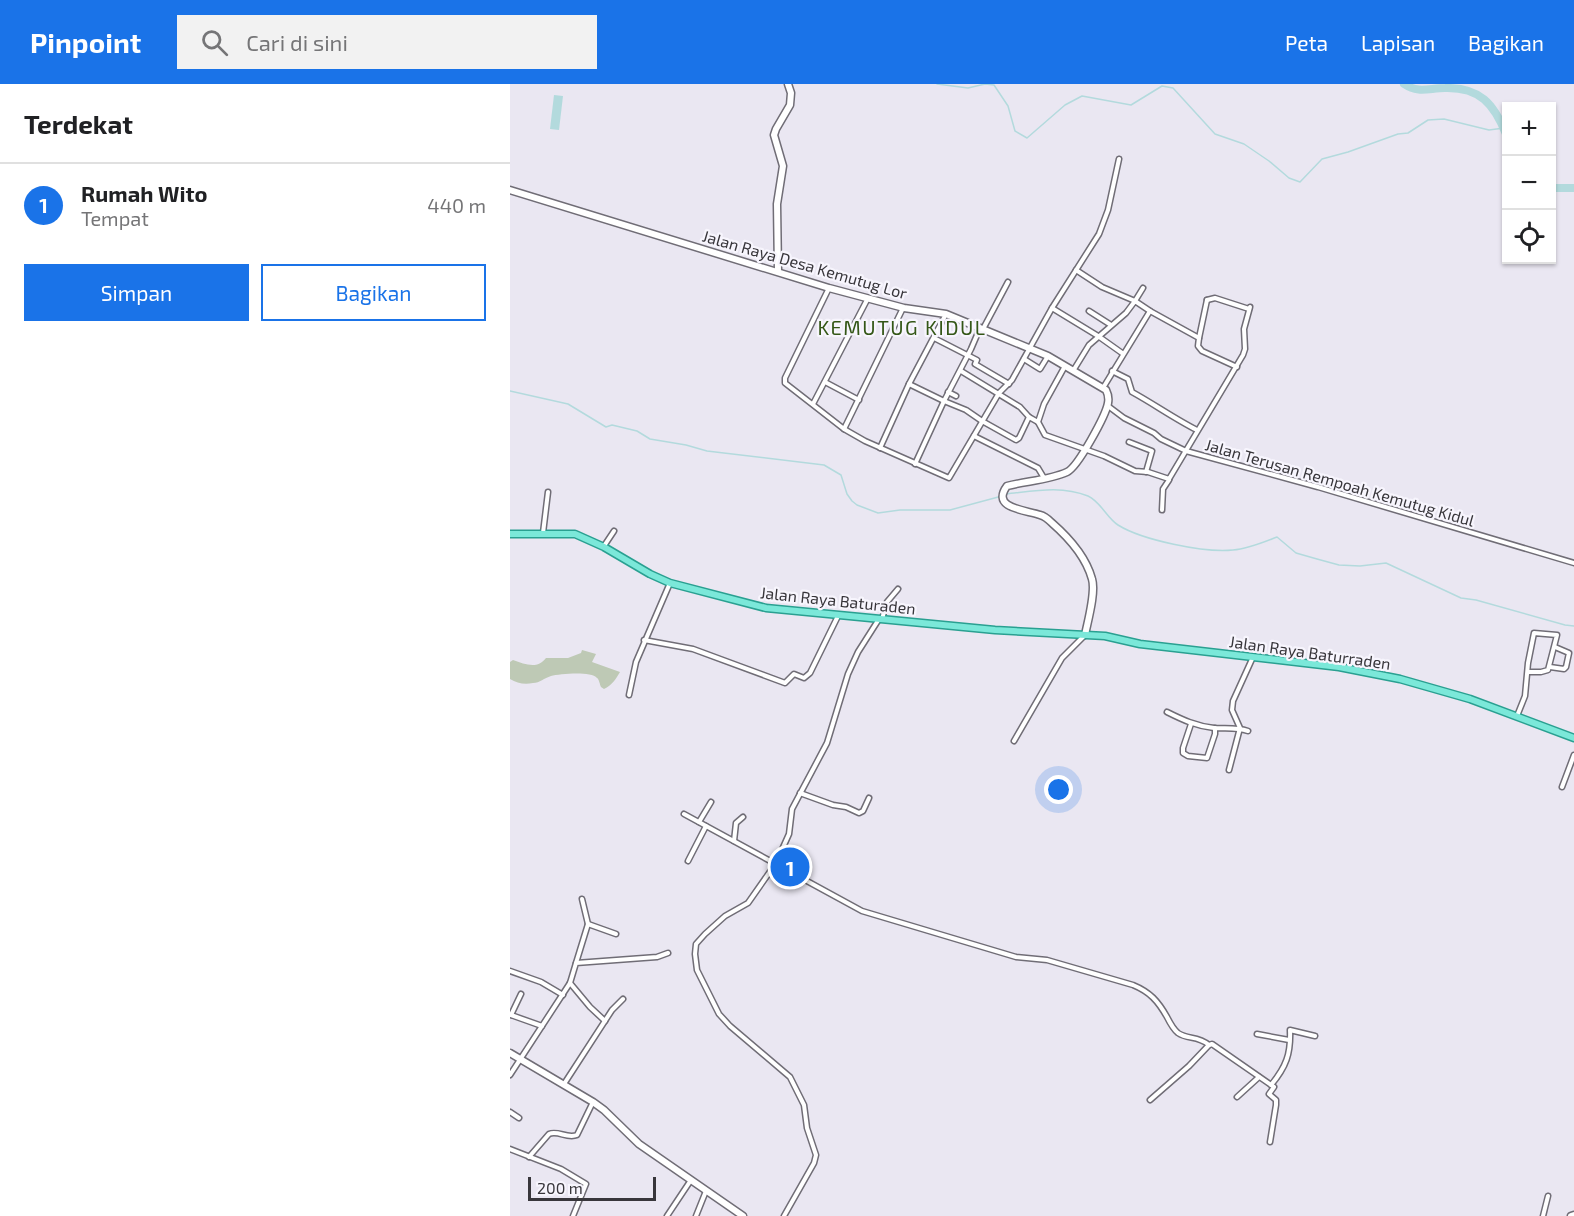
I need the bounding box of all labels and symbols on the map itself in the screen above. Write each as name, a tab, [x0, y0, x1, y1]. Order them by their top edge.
street label: Jalan Raya Desa Kemutug Lor	[700, 226, 910, 303]
district label: KEMUTUG KIDUL	[817, 315, 987, 339]
street label: Jalan Terusan Rempoah Kemutug Kidul	[1203, 434, 1477, 530]
street label: Jalan Raya Baturaden	[759, 582, 917, 618]
street label: Jalan Raya Baturraden	[1228, 631, 1392, 673]
your location	[1044, 775, 1073, 804]
pin: 1	[770, 844, 810, 890]
scale bar	[528, 1174, 656, 1202]

